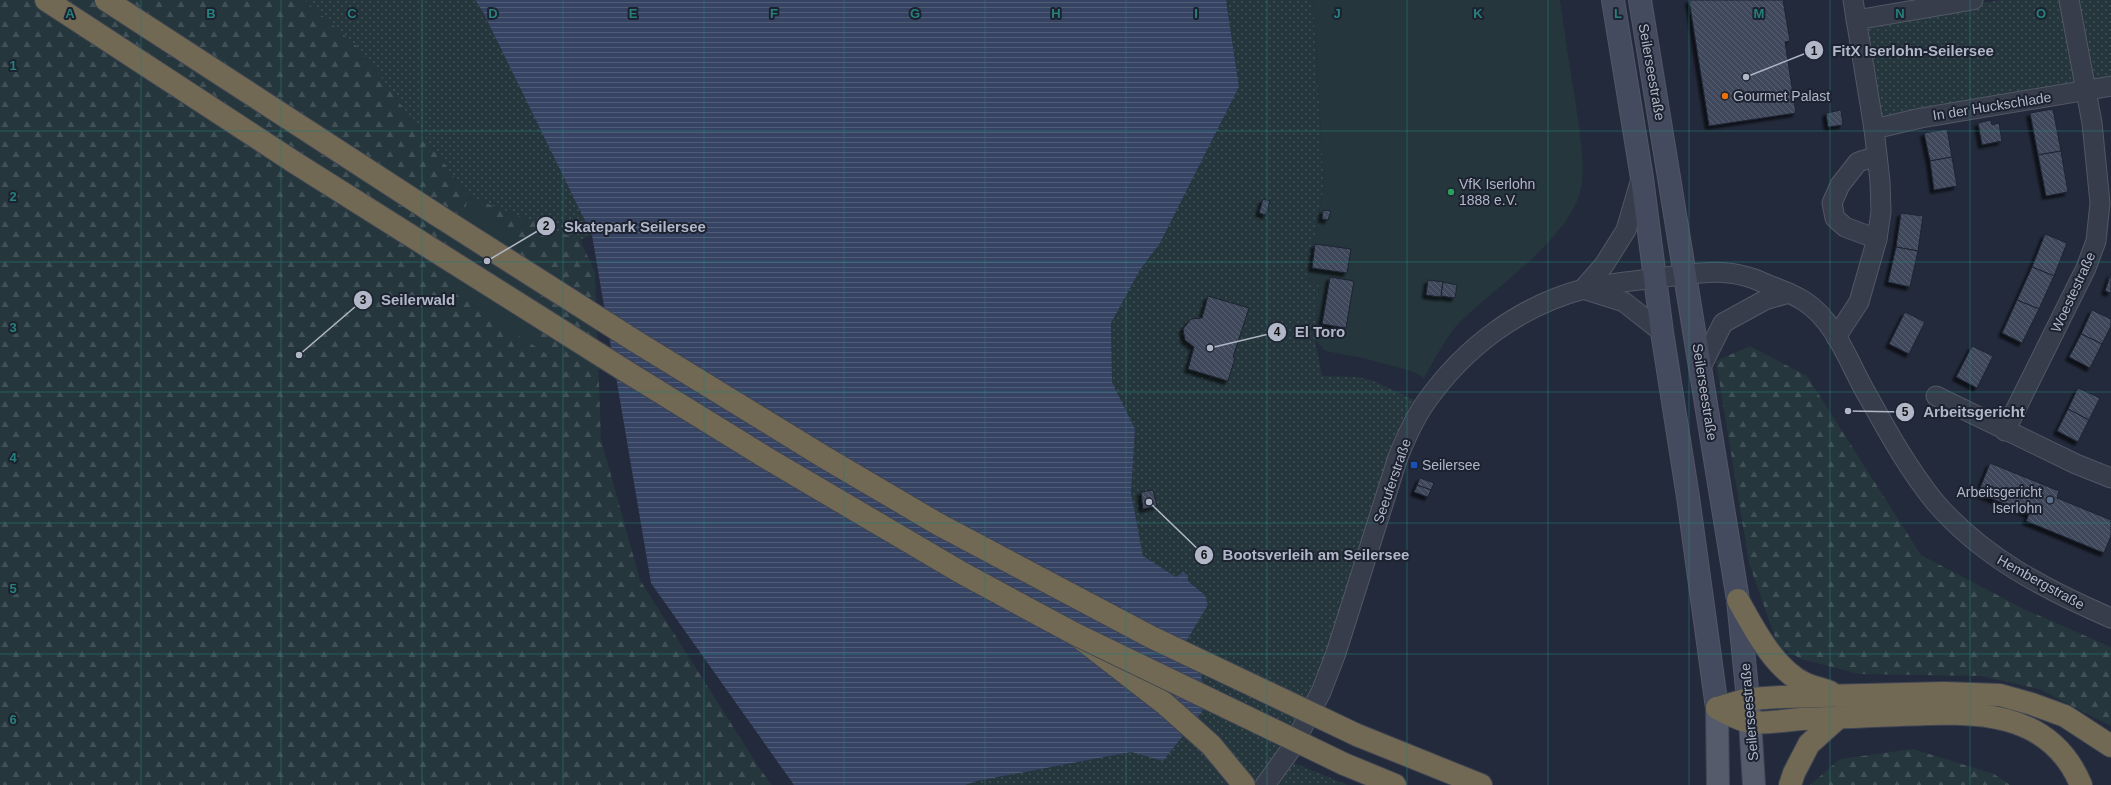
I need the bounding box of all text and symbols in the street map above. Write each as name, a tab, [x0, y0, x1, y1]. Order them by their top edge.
text: A	[65, 6, 75, 21]
text: B	[206, 6, 216, 21]
text: C	[347, 6, 357, 21]
text: D	[488, 6, 498, 21]
text: E	[629, 6, 638, 21]
text: F	[770, 6, 778, 21]
text: G	[910, 6, 920, 21]
text: H	[1051, 6, 1061, 21]
text: I	[1194, 6, 1198, 21]
text: J	[1333, 6, 1341, 21]
text: K	[1473, 6, 1483, 21]
text: L	[1614, 6, 1622, 21]
text: M	[1754, 6, 1764, 21]
text: N	[1895, 6, 1905, 21]
text: O	[2036, 6, 2046, 21]
street label: Seilerseestraße	[1636, 22, 1668, 122]
callout: FitX Iserlohn-Seilersee	[1804, 37, 2002, 64]
text: FitX Iserlohn-Seilersee	[1832, 42, 1994, 59]
text: 1	[1811, 44, 1818, 58]
text: 1	[9, 58, 17, 73]
place label: Gourmet Palast	[1733, 88, 1830, 104]
street label: In der Huckschlade	[1932, 89, 2053, 123]
marker: Gourmet Palast	[1720, 91, 1730, 101]
place label: VfK Iserlohn 1888 e.V.	[1459, 176, 1535, 208]
marker: VfK Iserlohn 1888 e.V.	[1446, 187, 1456, 197]
text: 2	[9, 189, 17, 204]
callout: Skatepark Seilersee	[536, 213, 714, 240]
text: Skatepark Seilersee	[564, 218, 706, 235]
text: 2	[543, 219, 550, 233]
street label: Woestestraße	[2047, 249, 2099, 335]
callout: Seilerwald	[353, 287, 463, 314]
text: Seilerwald	[381, 291, 455, 308]
text: 3	[360, 293, 367, 307]
callout: El Toro	[1267, 318, 1353, 345]
text: 3	[9, 320, 17, 335]
text: El Toro	[1295, 323, 1345, 340]
text: 4	[1274, 325, 1281, 339]
street label: Seilerseestraße	[1689, 342, 1721, 442]
callout: Arbeitsgericht	[1895, 399, 2033, 426]
text: Arbeitsgericht	[1923, 403, 2025, 420]
text: 5	[1902, 405, 1909, 419]
street label: Seeuferstraße	[1370, 436, 1414, 526]
text: 4	[9, 450, 17, 465]
place label: Seilersee	[1422, 457, 1481, 473]
marker: Seilersee	[1409, 460, 1419, 470]
place label: Arbeitsgericht Iserlohn	[1956, 484, 2042, 516]
marker: Arbeitsgericht Iserlohn	[2045, 495, 2055, 505]
callout: Bootsverleih am Seilersee	[1194, 542, 1417, 569]
text: Bootsverleih am Seilersee	[1223, 546, 1409, 563]
text: 6	[1201, 548, 1208, 562]
street label: Hembergstraße	[1995, 551, 2088, 613]
text: 5	[9, 581, 17, 596]
street label: Seilerseestraße	[1737, 662, 1761, 762]
text: 6	[9, 712, 17, 727]

